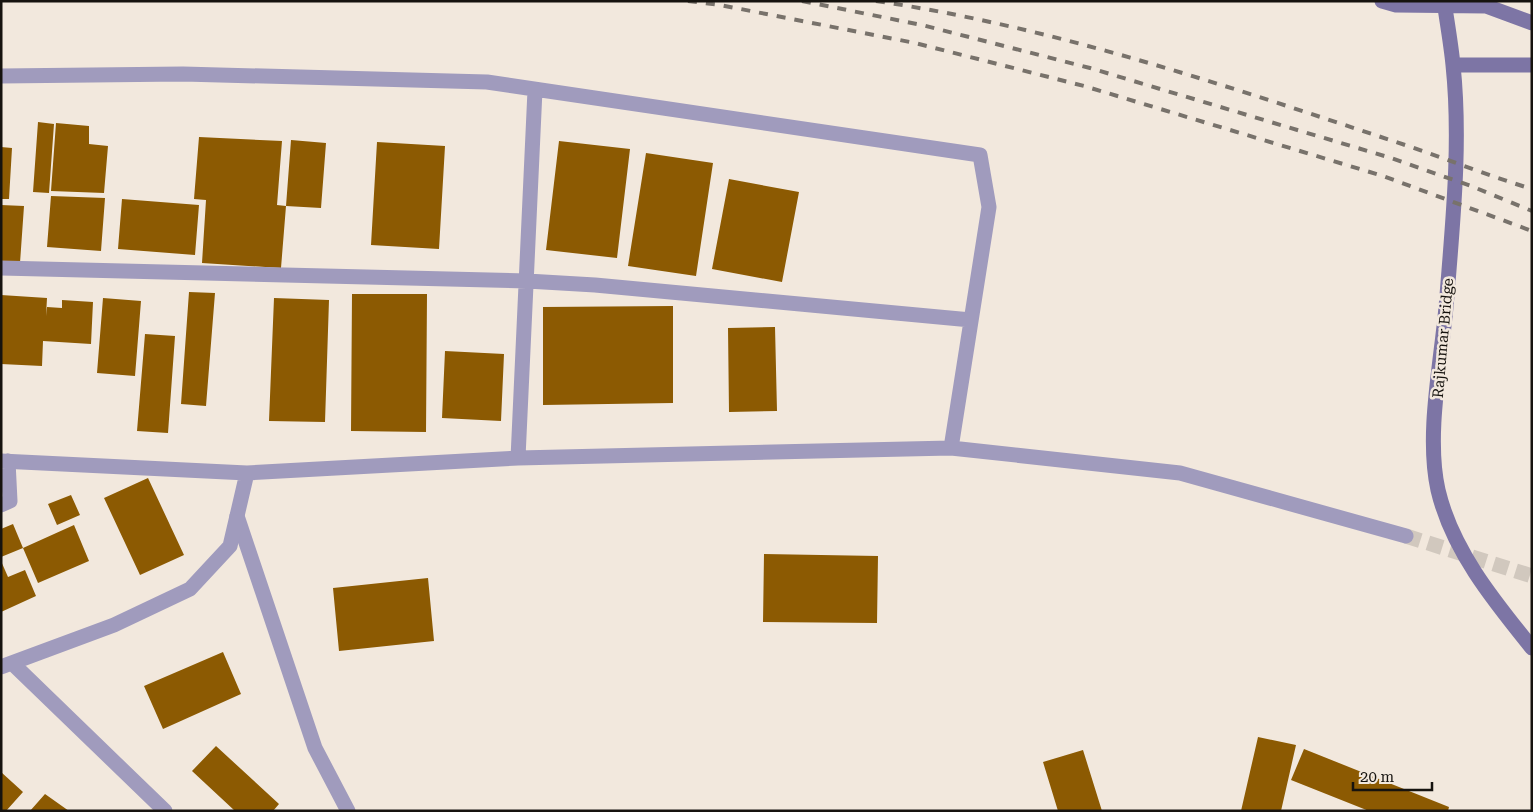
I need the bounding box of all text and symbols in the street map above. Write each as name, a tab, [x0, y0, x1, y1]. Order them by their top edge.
street label: Rajkumar Bridge	[1429, 277, 1457, 399]
scale bar	[1353, 760, 1432, 792]
text: 20 m	[1360, 768, 1395, 786]

